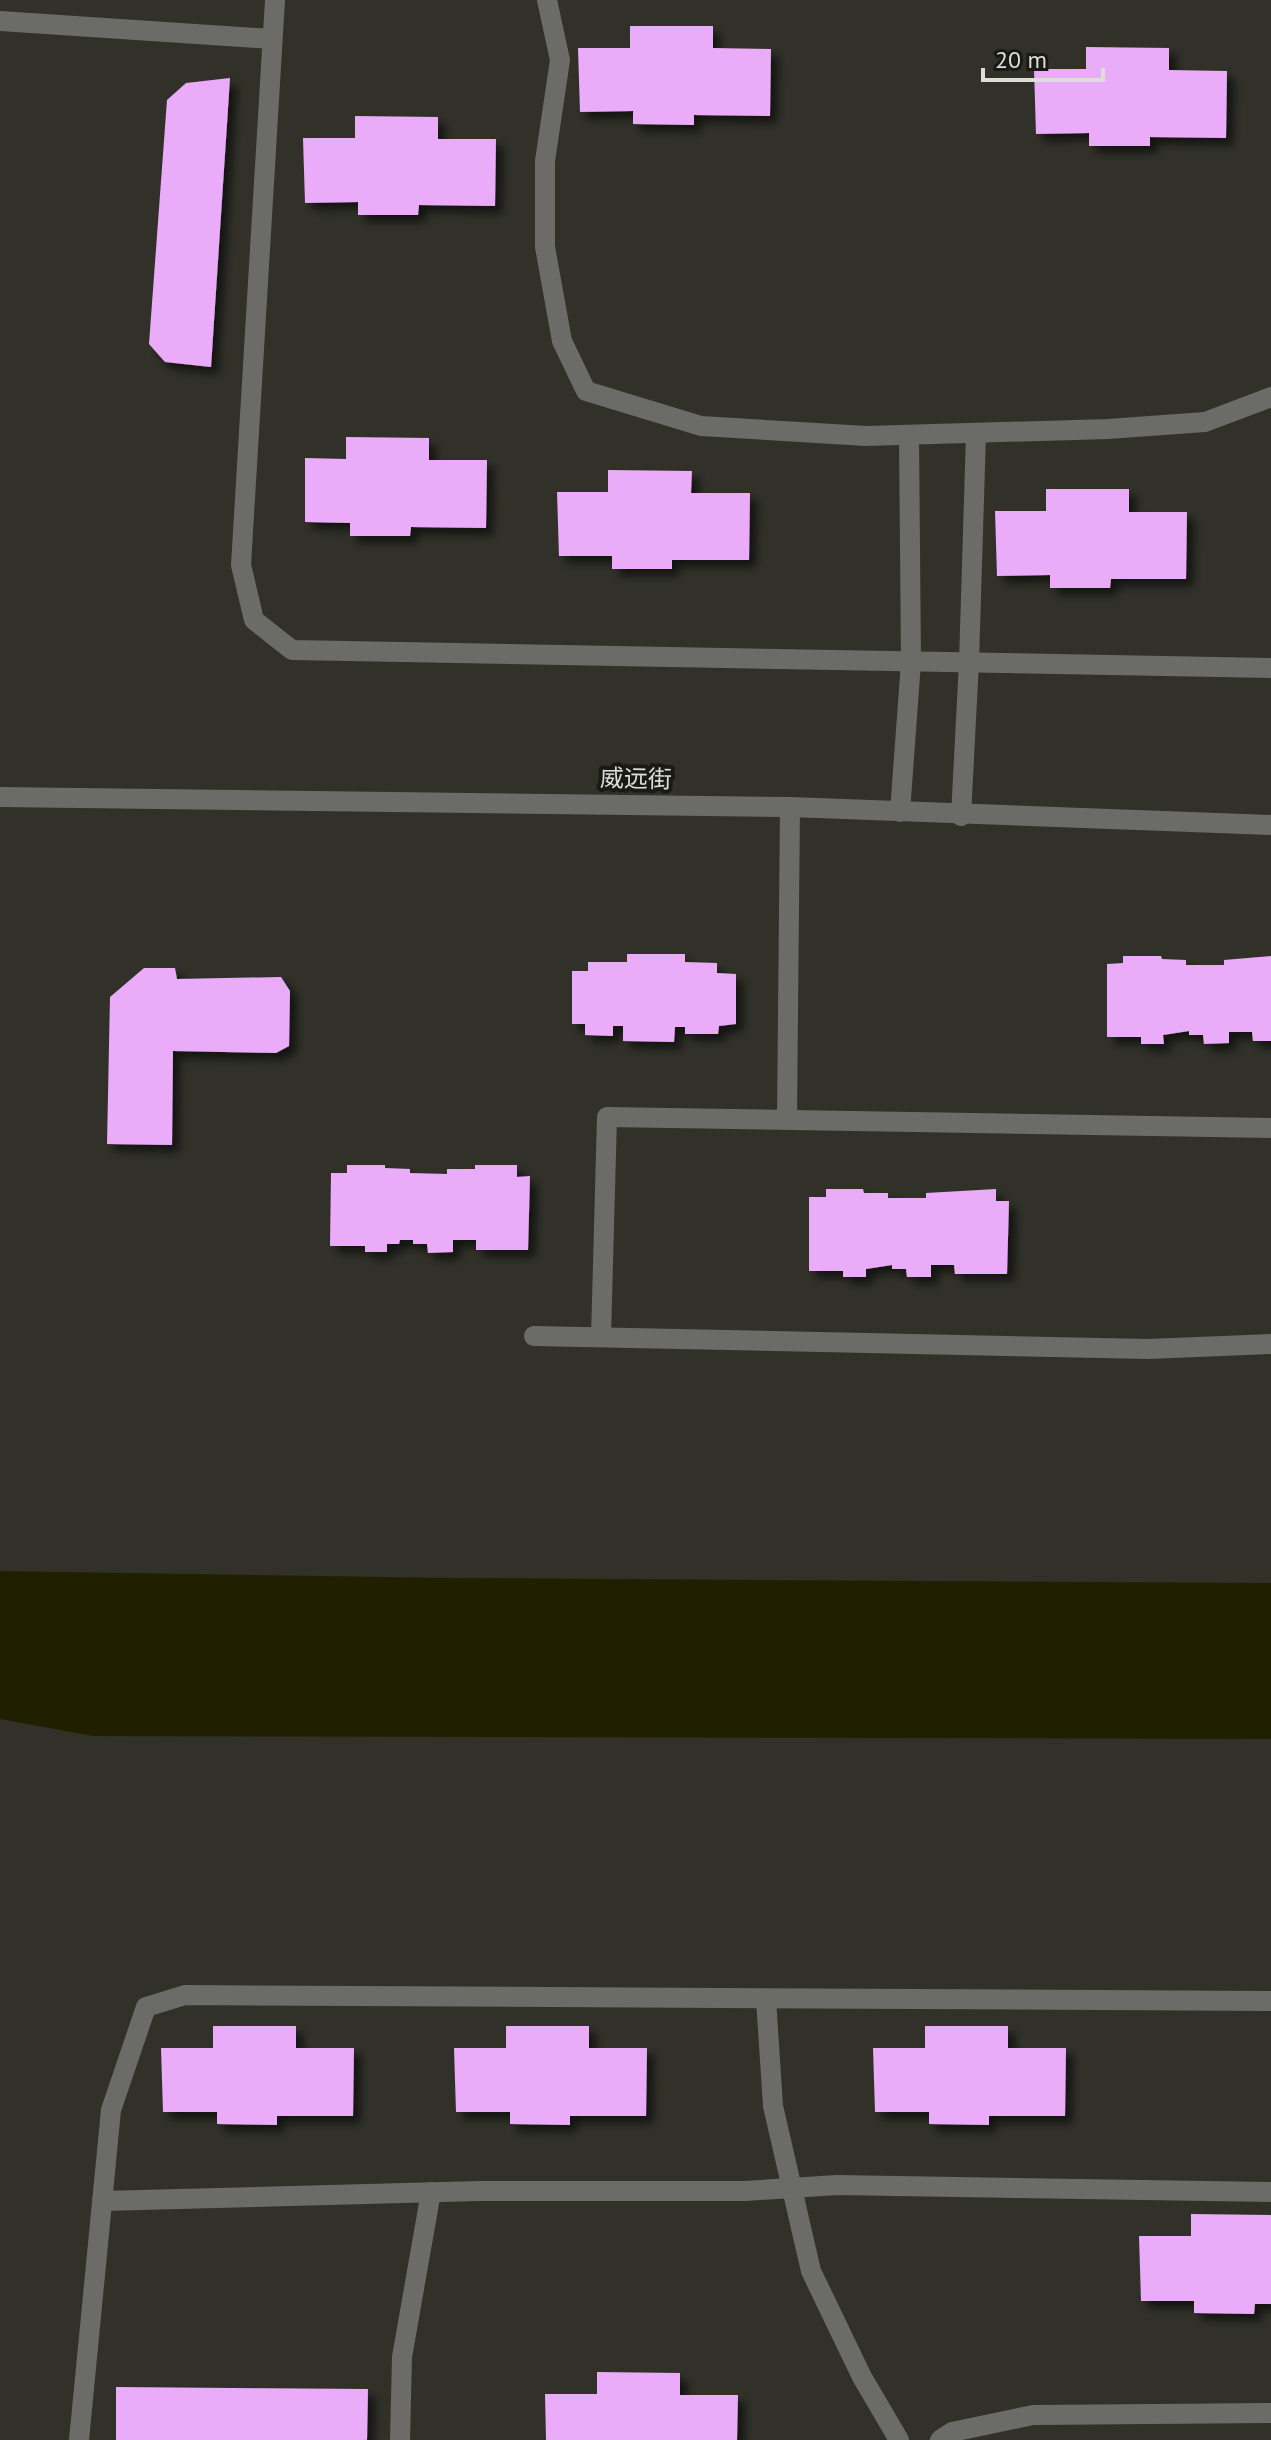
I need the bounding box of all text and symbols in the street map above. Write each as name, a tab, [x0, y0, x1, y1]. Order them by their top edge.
scale bar	[983, 32, 1103, 82]
text: 20 m	[995, 44, 1047, 75]
street label: 威远街	[600, 762, 672, 795]

